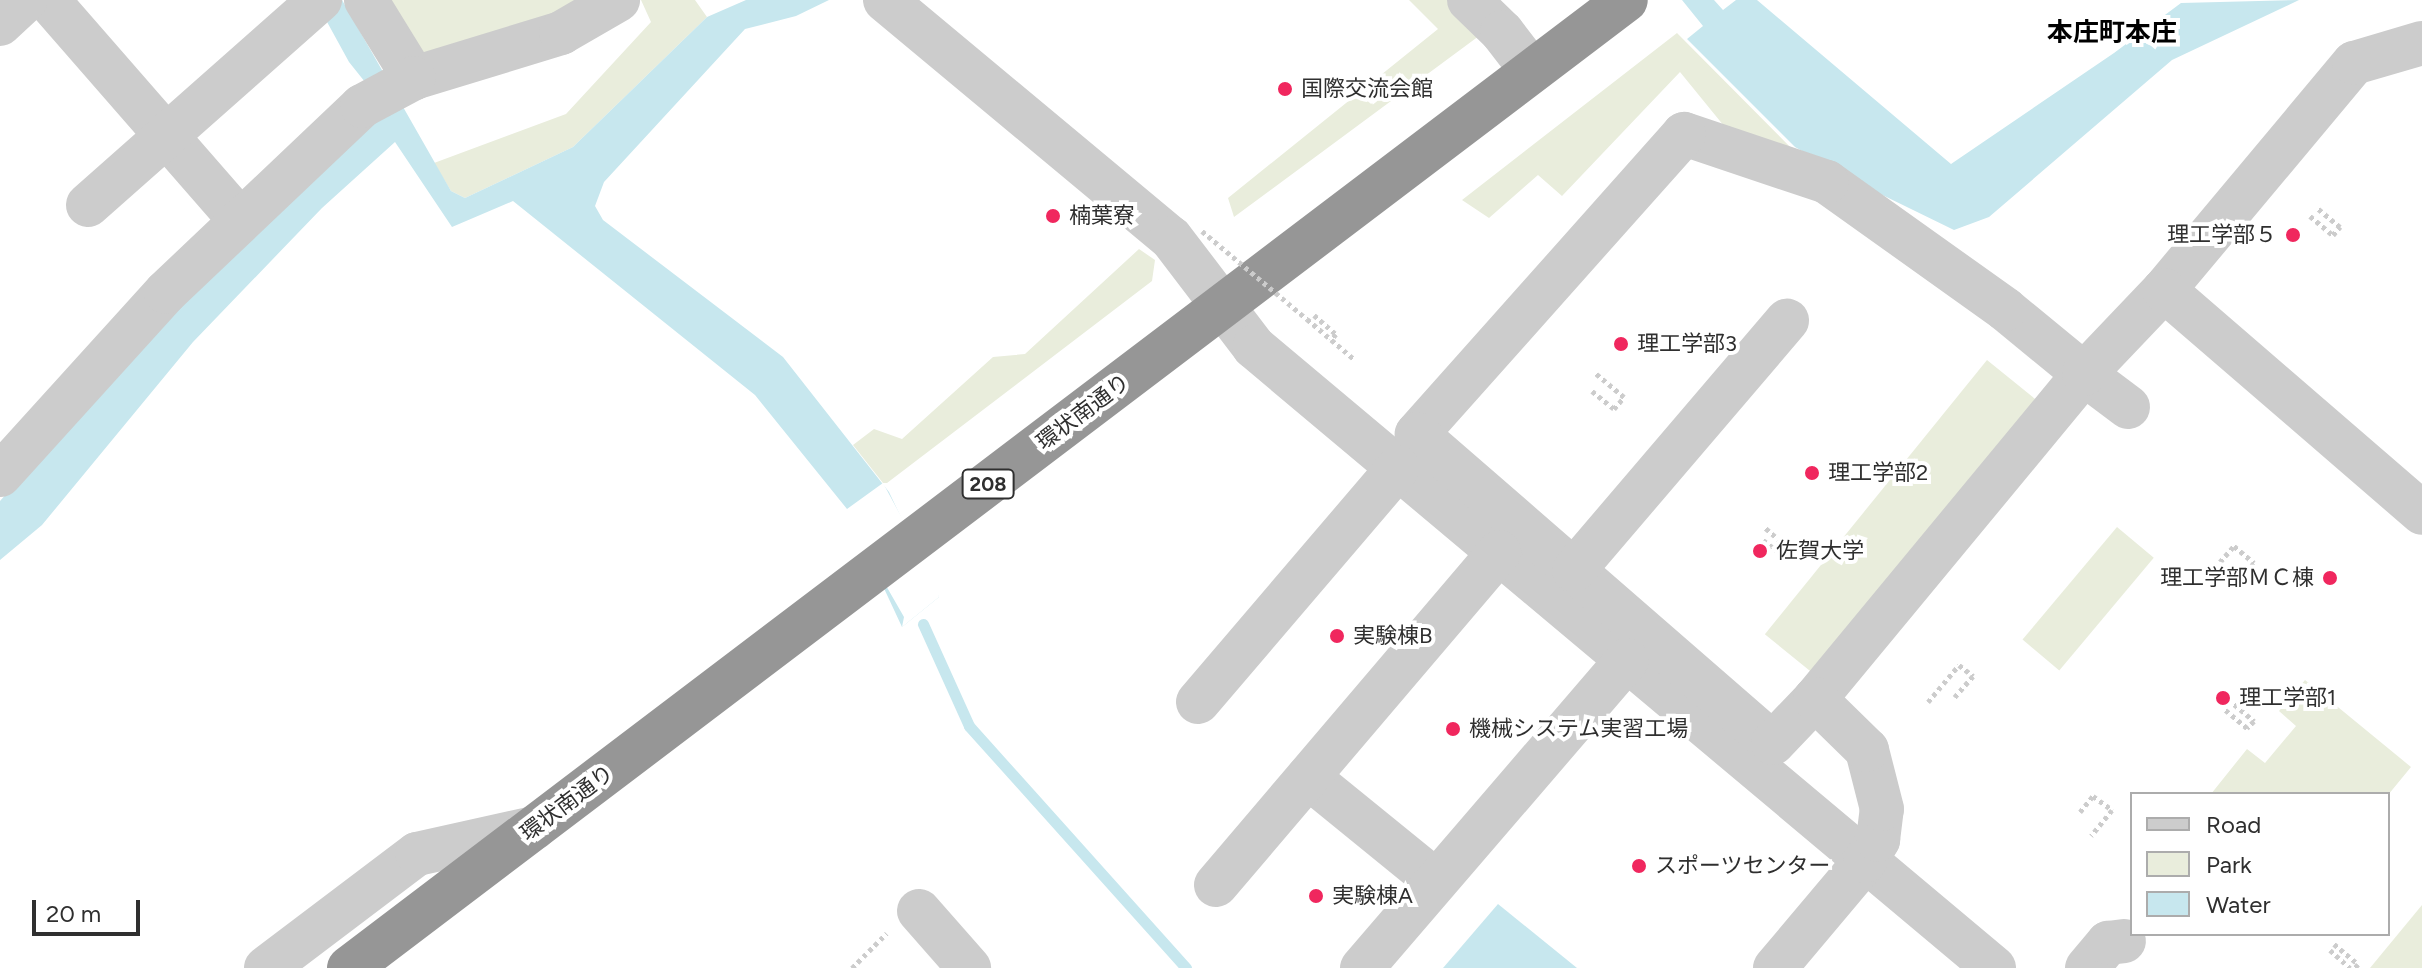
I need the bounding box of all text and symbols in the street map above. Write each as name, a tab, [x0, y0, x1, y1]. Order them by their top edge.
district label: 本庄町本庄	[2047, 17, 2177, 49]
place label: 国際交流会館	[1301, 76, 1433, 102]
marker: 国際交流会館	[1276, 80, 1294, 98]
place label: 楠葉寮	[1069, 203, 1135, 229]
marker: 楠葉寮	[1044, 207, 1062, 225]
place label: 理工学部５	[2167, 222, 2277, 248]
marker: 理工学部５	[2284, 226, 2302, 244]
place label: 理工学部3	[1637, 331, 1737, 357]
marker: 理工学部3	[1612, 335, 1630, 353]
street label: 環状南通り	[1031, 368, 1135, 456]
place label: 理工学部2	[1828, 460, 1928, 486]
marker: 理工学部2	[1803, 464, 1821, 482]
road number: 208	[960, 468, 1016, 500]
place label: 佐賀大学	[1776, 538, 1864, 564]
marker: 佐賀大学	[1751, 542, 1769, 560]
place label: 理工学部ＭＣ棟	[2160, 565, 2314, 591]
marker: 理工学部ＭＣ棟	[2321, 569, 2339, 587]
place label: 実験棟B	[1353, 623, 1432, 649]
marker: 実験棟B	[1328, 627, 1346, 645]
place label: 理工学部1	[2239, 685, 2336, 711]
marker: 理工学部1	[2214, 689, 2232, 707]
place label: 機械システム実習工場	[1469, 716, 1689, 742]
marker: 機械システム実習工場	[1444, 720, 1462, 738]
street label: 環状南通り	[515, 759, 619, 847]
legend	[2130, 792, 2390, 936]
text: Road	[2206, 810, 2261, 839]
text: Park	[2206, 850, 2252, 879]
place label: スポーツセンター	[1655, 853, 1831, 879]
marker: スポーツセンター	[1630, 857, 1648, 875]
place label: 実験棟A	[1332, 883, 1413, 909]
scale bar	[36, 884, 144, 934]
marker: 実験棟A	[1307, 887, 1325, 905]
text: Water	[2206, 890, 2271, 919]
text: 20 m	[46, 899, 101, 928]

